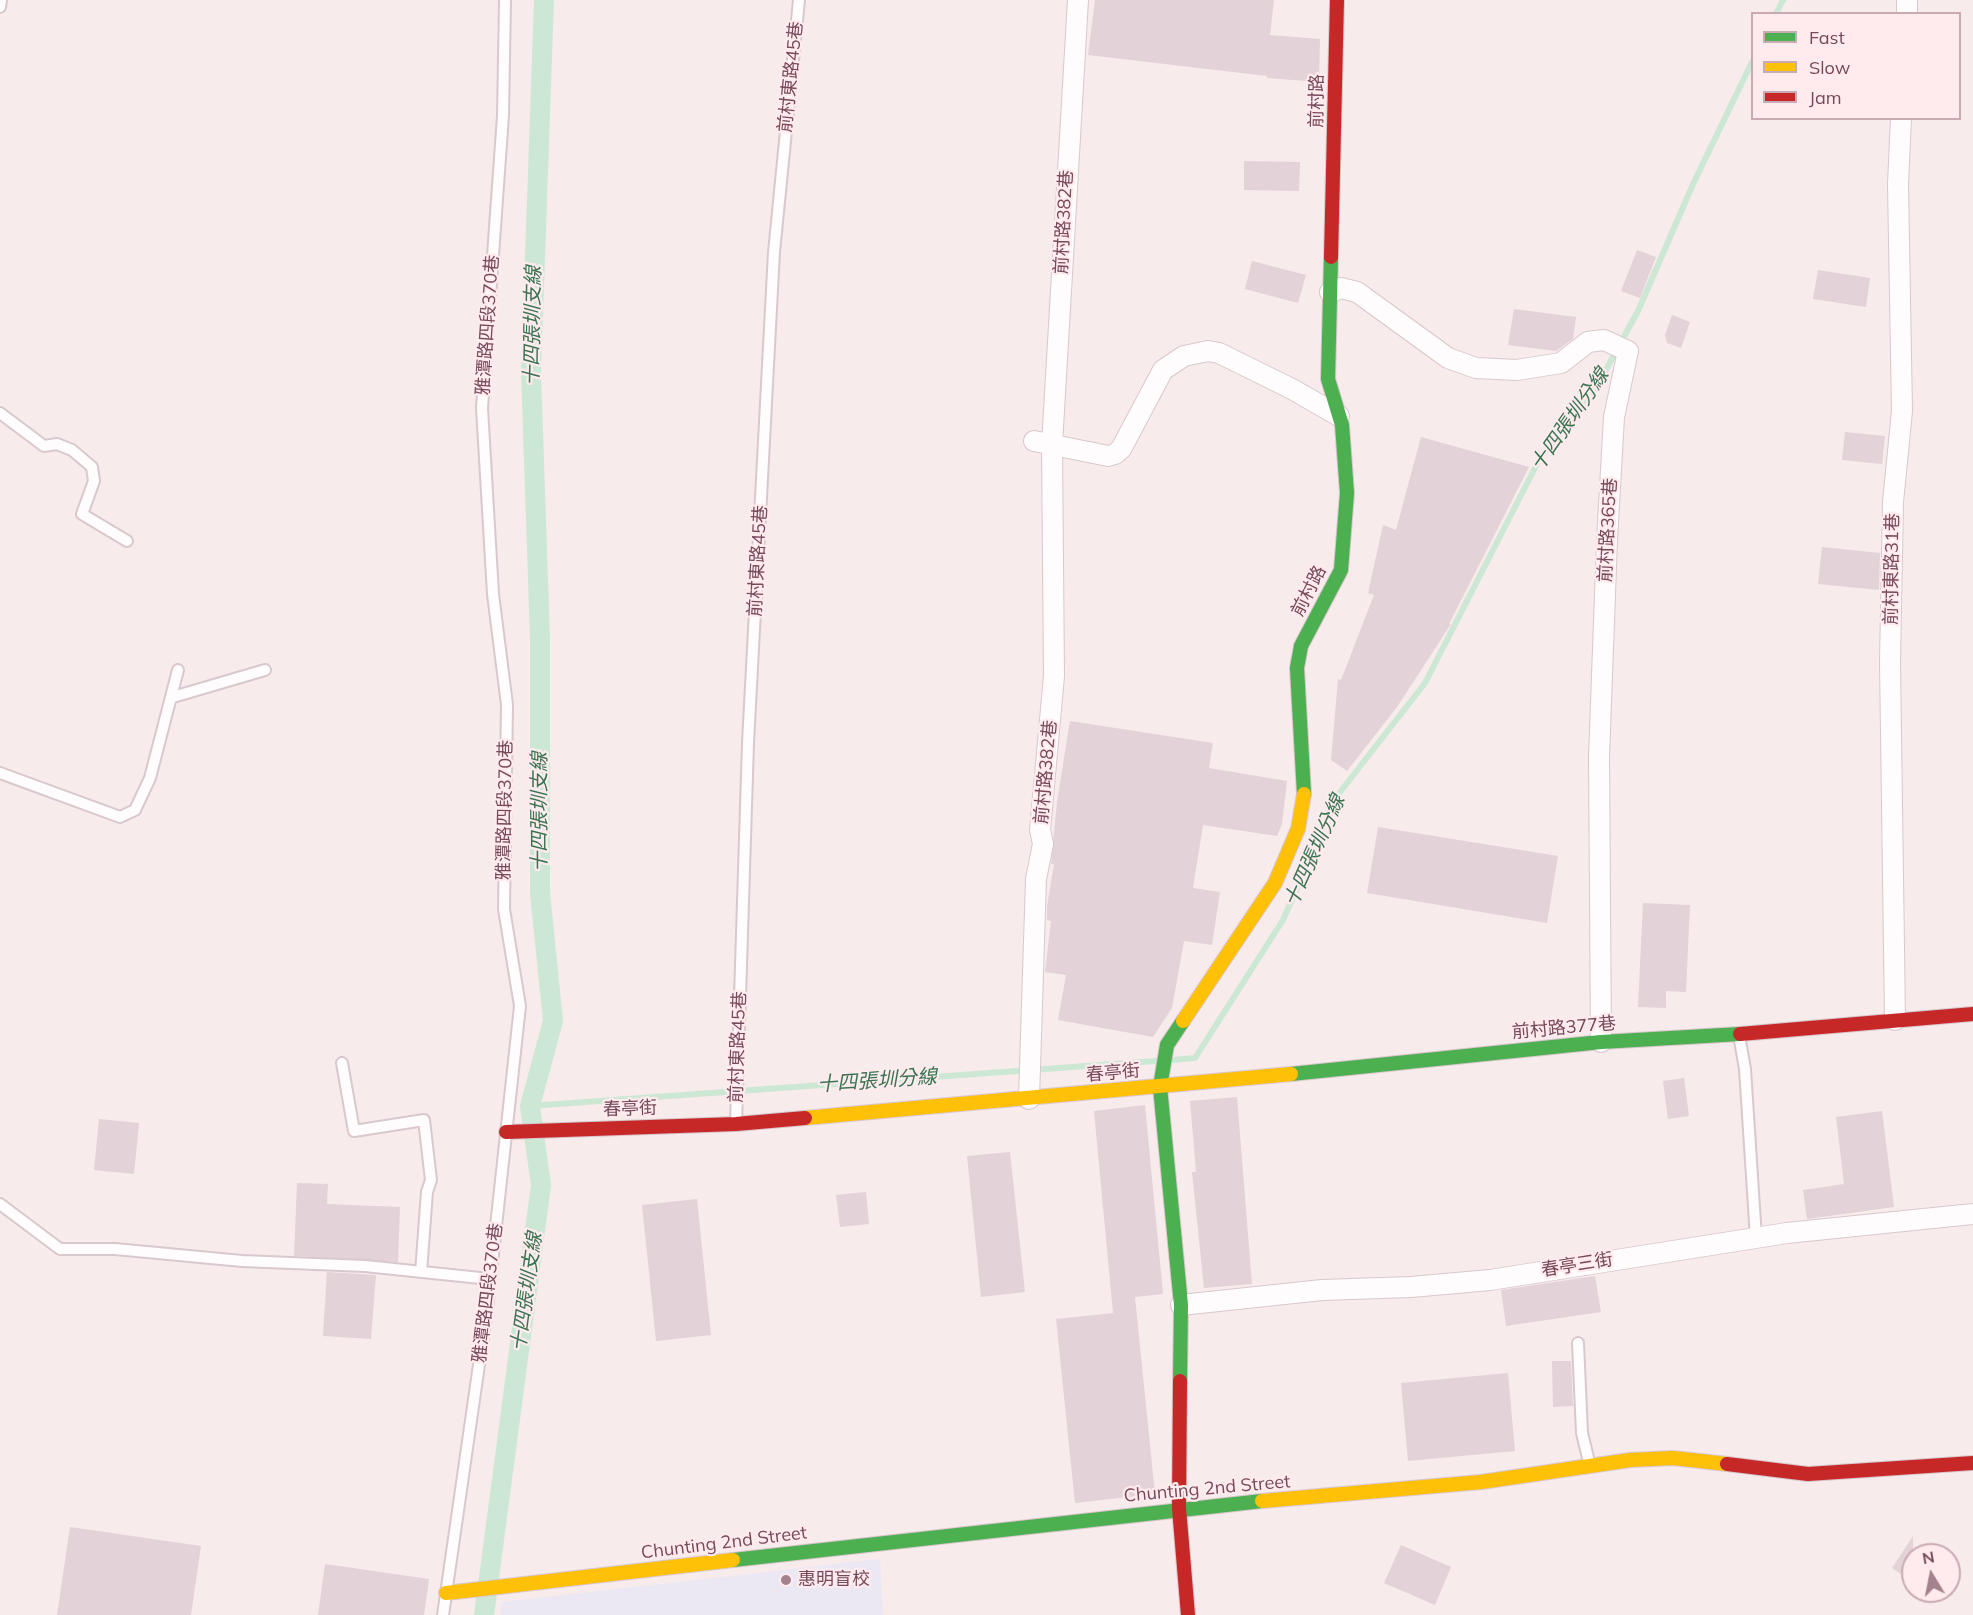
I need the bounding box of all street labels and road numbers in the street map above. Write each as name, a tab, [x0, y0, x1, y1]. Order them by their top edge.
street label: 前村東路45巷	[774, 20, 808, 134]
street label: 前村路	[1306, 74, 1328, 128]
street label: 前村路382巷	[1050, 169, 1078, 275]
street label: 雅潭路四段370巷	[472, 254, 504, 396]
street label: 前村路365巷	[1594, 477, 1622, 583]
street label: 前村東路45巷	[744, 505, 772, 617]
street label: 前村東路31巷	[1880, 513, 1904, 625]
street label: 前村路	[1287, 562, 1331, 620]
street label: 前村路382巷	[1031, 719, 1061, 825]
street label: 雅潭路四段370巷	[493, 740, 517, 880]
street label: 前村東路45巷	[725, 991, 751, 1103]
street label: 前村路377巷	[1511, 1013, 1617, 1043]
street label: 春亭街	[1085, 1060, 1141, 1086]
street label: 春亭街	[603, 1097, 657, 1121]
street label: 雅潭路四段370巷	[469, 1222, 507, 1364]
street label: 春亭三街	[1540, 1249, 1614, 1281]
street label: Chunting 2nd Street	[1123, 1471, 1291, 1507]
street label: Chunting 2nd Street	[640, 1522, 808, 1564]

